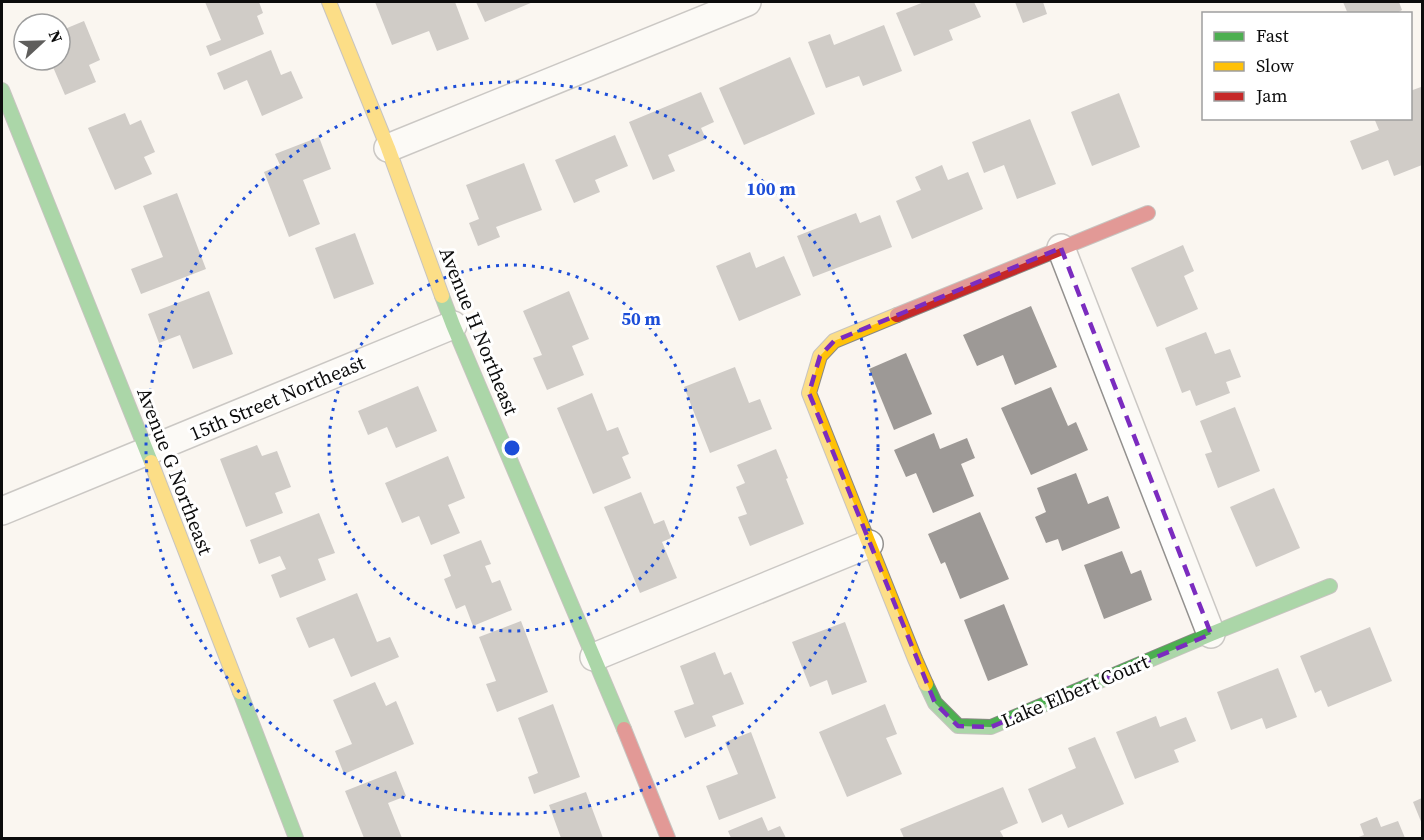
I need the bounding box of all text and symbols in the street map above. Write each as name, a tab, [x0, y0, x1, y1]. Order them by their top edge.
north arrow	[12, 12, 72, 72]
legend	[1202, 12, 1412, 120]
text: Fast	[1256, 23, 1289, 48]
text: N	[44, 27, 68, 46]
text: Slow	[1256, 53, 1294, 78]
text: Jam	[1255, 83, 1288, 108]
text: 100 m	[746, 176, 796, 201]
street label: Avenue H Northeast	[433, 243, 526, 420]
text: 50 m	[621, 306, 661, 331]
street label: 15th Street Northeast	[185, 348, 369, 448]
street label: Avenue G Northeast	[130, 383, 220, 559]
centre of rings	[502, 438, 522, 458]
street label: Lake Elbert Court	[997, 647, 1153, 735]

